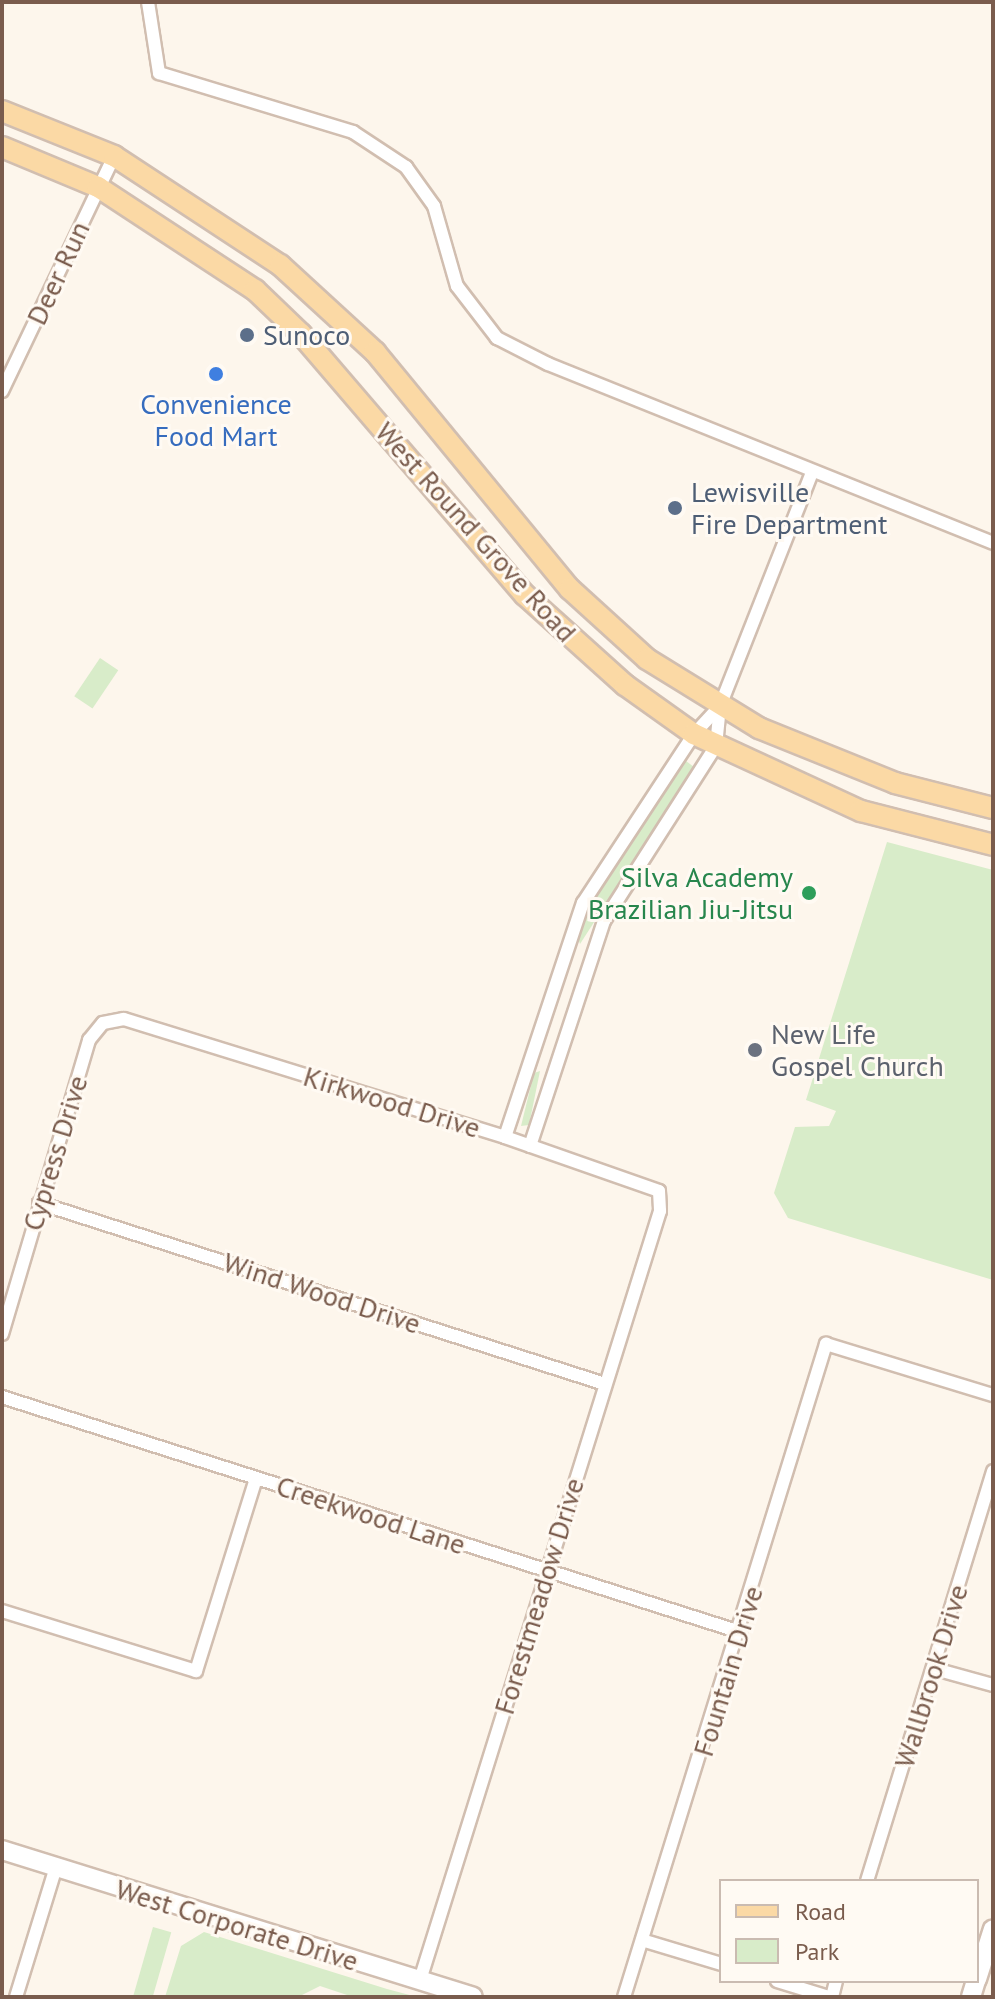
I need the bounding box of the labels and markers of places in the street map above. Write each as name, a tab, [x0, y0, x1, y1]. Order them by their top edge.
place label: Sunoco	[263, 318, 350, 352]
marker: Sunoco	[238, 326, 256, 344]
marker: Convenience Food Mart	[207, 365, 225, 383]
place label: Convenience Food Mart	[140, 387, 292, 453]
place label: Lewisville Fire Department	[691, 475, 887, 541]
marker: Lewisville Fire Department	[666, 499, 684, 517]
place label: Silva Academy Brazilian Jiu-Jitsu	[588, 860, 793, 926]
marker: Silva Academy Brazilian Jiu-Jitsu	[800, 884, 818, 902]
place label: New Life Gospel Church	[771, 1017, 944, 1083]
marker: New Life Gospel Church	[746, 1041, 764, 1059]

